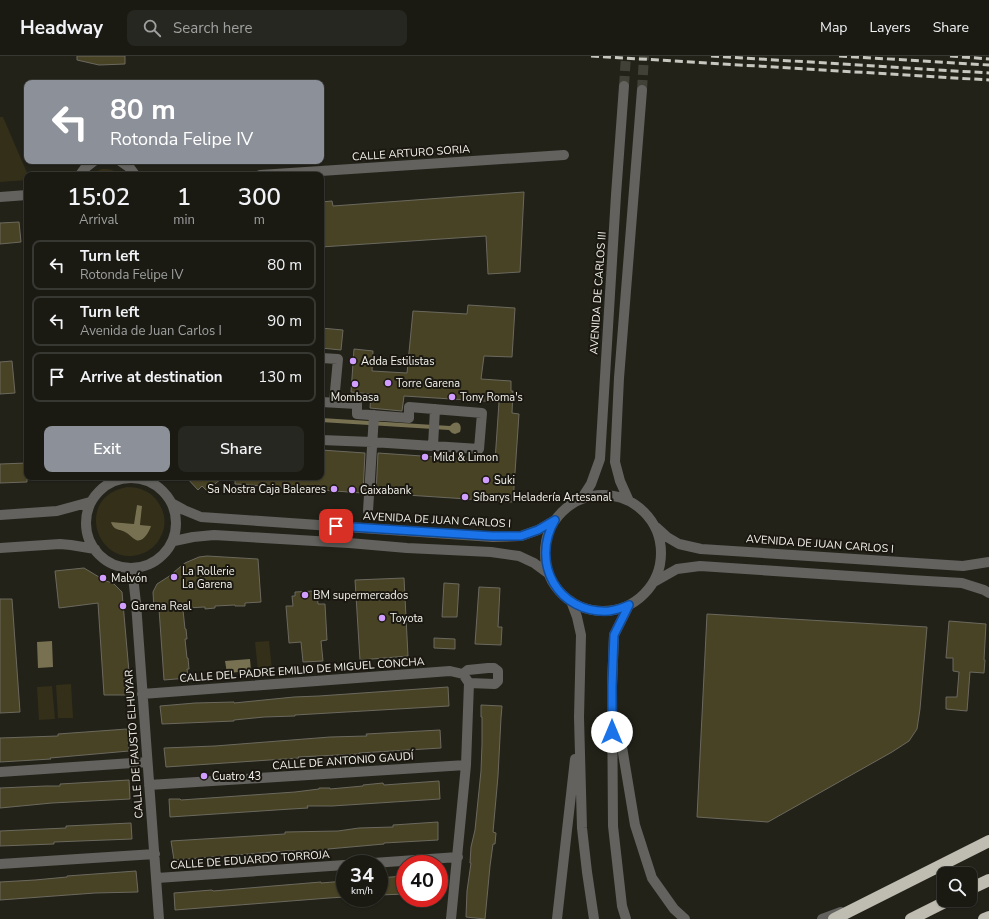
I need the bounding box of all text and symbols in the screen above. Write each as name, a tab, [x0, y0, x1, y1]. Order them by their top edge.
search box	[127, 10, 407, 46]
text: Headway	[20, 15, 103, 41]
icon: search	[141, 17, 163, 39]
text: Search here	[173, 18, 253, 38]
text: Map	[820, 18, 847, 37]
text: Layers	[869, 18, 911, 37]
text: Share	[933, 18, 969, 37]
text: 80 m	[110, 91, 176, 129]
icon: left	[44, 96, 96, 148]
text: Rotonda Felipe IV	[110, 127, 253, 151]
street label: CALLE ARTURO SORIA	[352, 141, 470, 165]
text: 15:02	[67, 181, 130, 213]
text: 1	[177, 181, 191, 213]
text: 300	[238, 181, 281, 213]
text: Arrival	[79, 211, 118, 229]
text: min	[173, 211, 195, 229]
text: m	[254, 211, 265, 229]
street label: AVENIDA DE CARLOS III	[586, 231, 610, 355]
text: Turn left	[80, 246, 139, 266]
icon: left	[46, 254, 68, 276]
text: 80 m	[267, 255, 302, 275]
text: Rotonda Felipe IV	[80, 266, 183, 284]
text: Turn left	[80, 302, 139, 322]
icon: left	[46, 310, 68, 332]
text: 90 m	[267, 311, 302, 331]
text: Avenida de Juan Carlos I	[80, 322, 222, 340]
place label: Adda Estilistas	[361, 354, 434, 369]
marker: Adda Estilistas	[348, 356, 358, 366]
icon: arrive	[46, 366, 68, 388]
text: Arrive at destination	[80, 367, 223, 387]
text: 130 m	[258, 367, 302, 387]
place label: Torre Garena	[396, 376, 460, 391]
marker: Torre Garena	[383, 378, 393, 388]
marker: Mombasa	[350, 379, 360, 389]
place label: Mombasa	[331, 390, 379, 405]
place label: Tony Roma's	[460, 390, 523, 405]
marker: Tony Roma's	[447, 392, 457, 402]
button: Exit	[44, 426, 170, 472]
button: Share	[178, 426, 304, 472]
place label: Mild & Limon	[433, 450, 498, 465]
marker: Mild & Limon	[420, 452, 430, 462]
place label: Suki	[494, 473, 515, 488]
marker: Suki	[481, 475, 491, 485]
place label: Sa Nostra Caja Baleares	[207, 482, 326, 497]
place label: Caixabank	[360, 483, 412, 498]
marker: Sa Nostra Caja Baleares	[329, 484, 339, 494]
marker: Caixabank	[347, 485, 357, 495]
place label: Síbarys Heladería Artesanal	[473, 490, 612, 505]
marker: Síbarys Heladería Artesanal	[460, 492, 470, 502]
pin	[319, 509, 353, 543]
street label: AVENIDA DE JUAN CARLOS I	[363, 509, 511, 531]
icon: arrive	[325, 515, 347, 537]
street label: AVENIDA DE JUAN CARLOS I	[746, 531, 894, 557]
place label: La Rollerie La Garena	[182, 564, 235, 592]
place label: Malvón	[111, 571, 147, 586]
marker: La Rollerie La Garena	[169, 572, 179, 582]
marker: Malvón	[98, 573, 108, 583]
place label: BM supermercados	[313, 588, 408, 603]
marker: BM supermercados	[300, 590, 310, 600]
place label: Garena Real	[131, 599, 192, 614]
marker: Garena Real	[118, 601, 128, 611]
place label: Toyota	[390, 611, 423, 626]
marker: Toyota	[377, 613, 387, 623]
street label: CALLE DEL PADRE EMILIO DE MIGUEL CONCHA	[179, 654, 425, 686]
street label: CALLE DE FAUSTO ELHUYAR	[121, 668, 147, 819]
position arrow	[591, 711, 633, 753]
street label: CALLE DE ANTONIO GAUDÍ	[272, 747, 415, 773]
place label: Cuatro 43	[212, 769, 261, 784]
marker: Cuatro 43	[199, 771, 209, 781]
street label: CALLE DE EDUARDO TORROJA	[170, 847, 330, 873]
speed limit sign: 40	[396, 855, 448, 907]
text: 34	[350, 862, 374, 889]
map controls	[937, 867, 977, 907]
button: search	[937, 867, 977, 907]
text: km/h	[351, 884, 373, 898]

